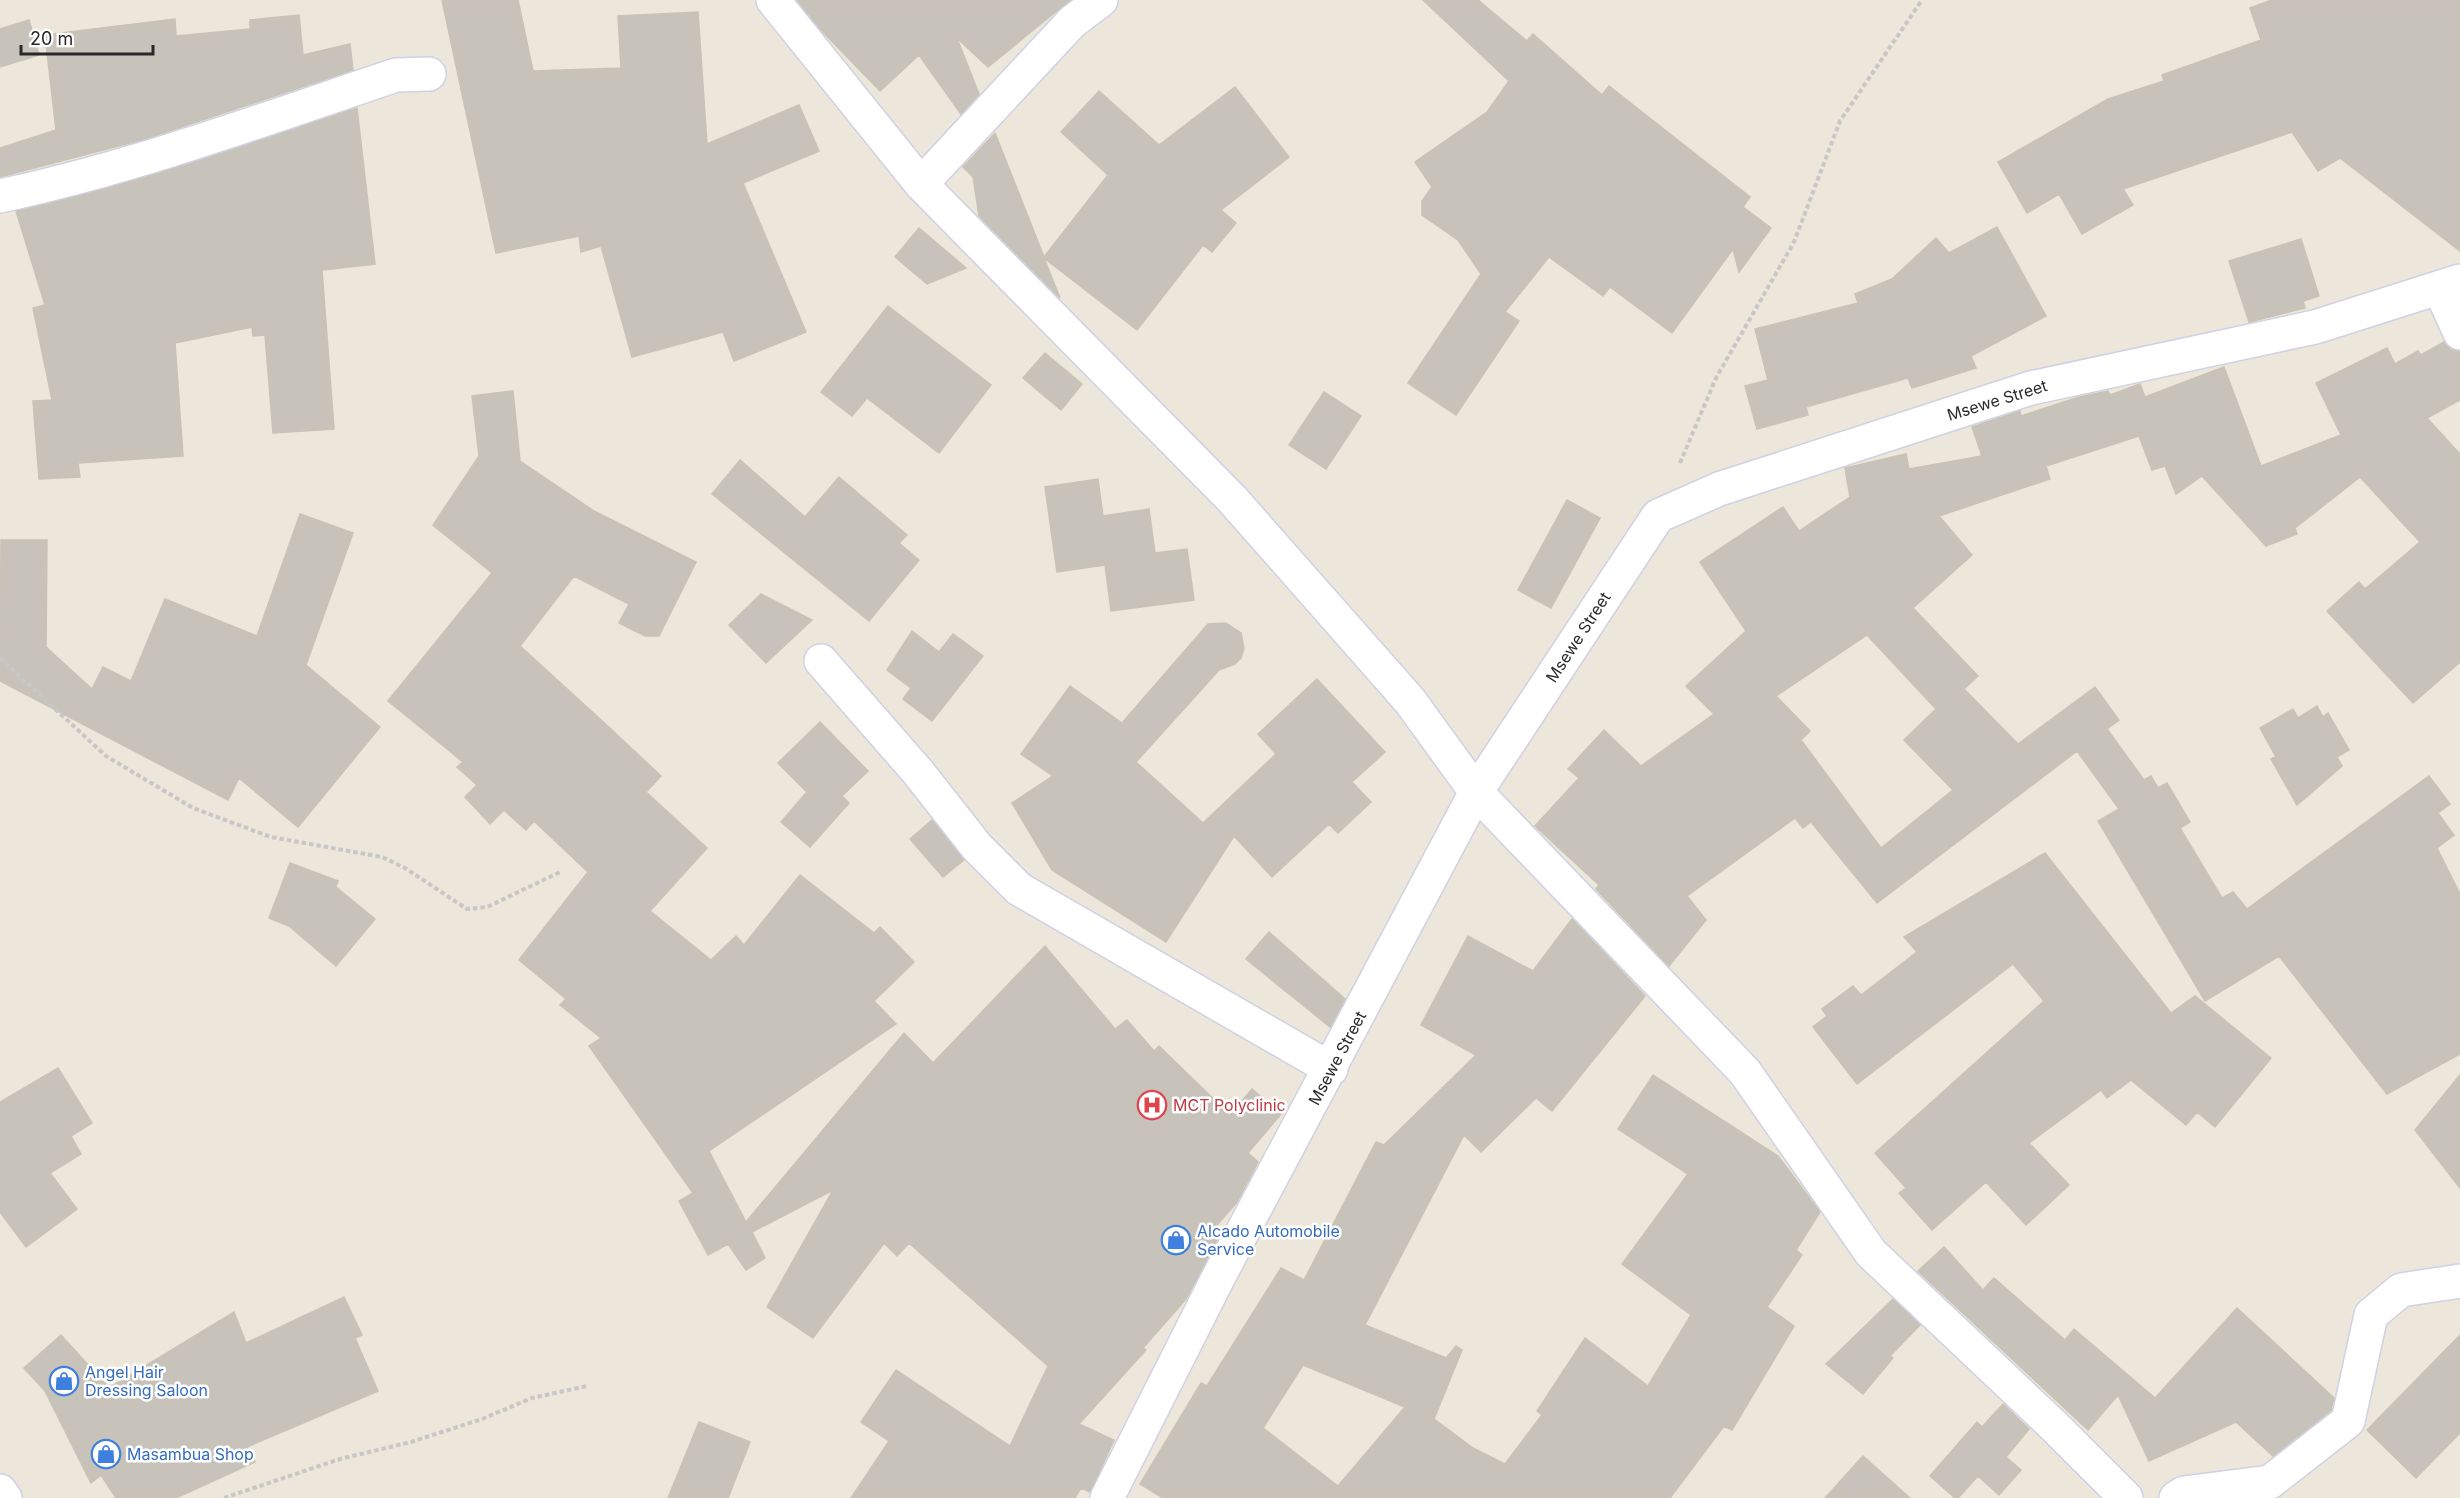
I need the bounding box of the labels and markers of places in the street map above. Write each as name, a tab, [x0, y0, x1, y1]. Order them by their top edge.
hospital icon: MCT Polyclinic	[1136, 1089, 1168, 1121]
place label: MCT Polyclinic	[1173, 1095, 1286, 1115]
place label: Alcado Automobile Service	[1197, 1221, 1340, 1259]
shop icon: Alcado Automobile Service	[1160, 1224, 1192, 1256]
place label: Angel Hair Dressing Saloon	[85, 1362, 208, 1400]
shop icon: Angel Hair Dressing Saloon	[48, 1365, 80, 1397]
shop icon: Masambua Shop	[90, 1438, 122, 1470]
place label: Masambua Shop	[127, 1444, 254, 1464]

